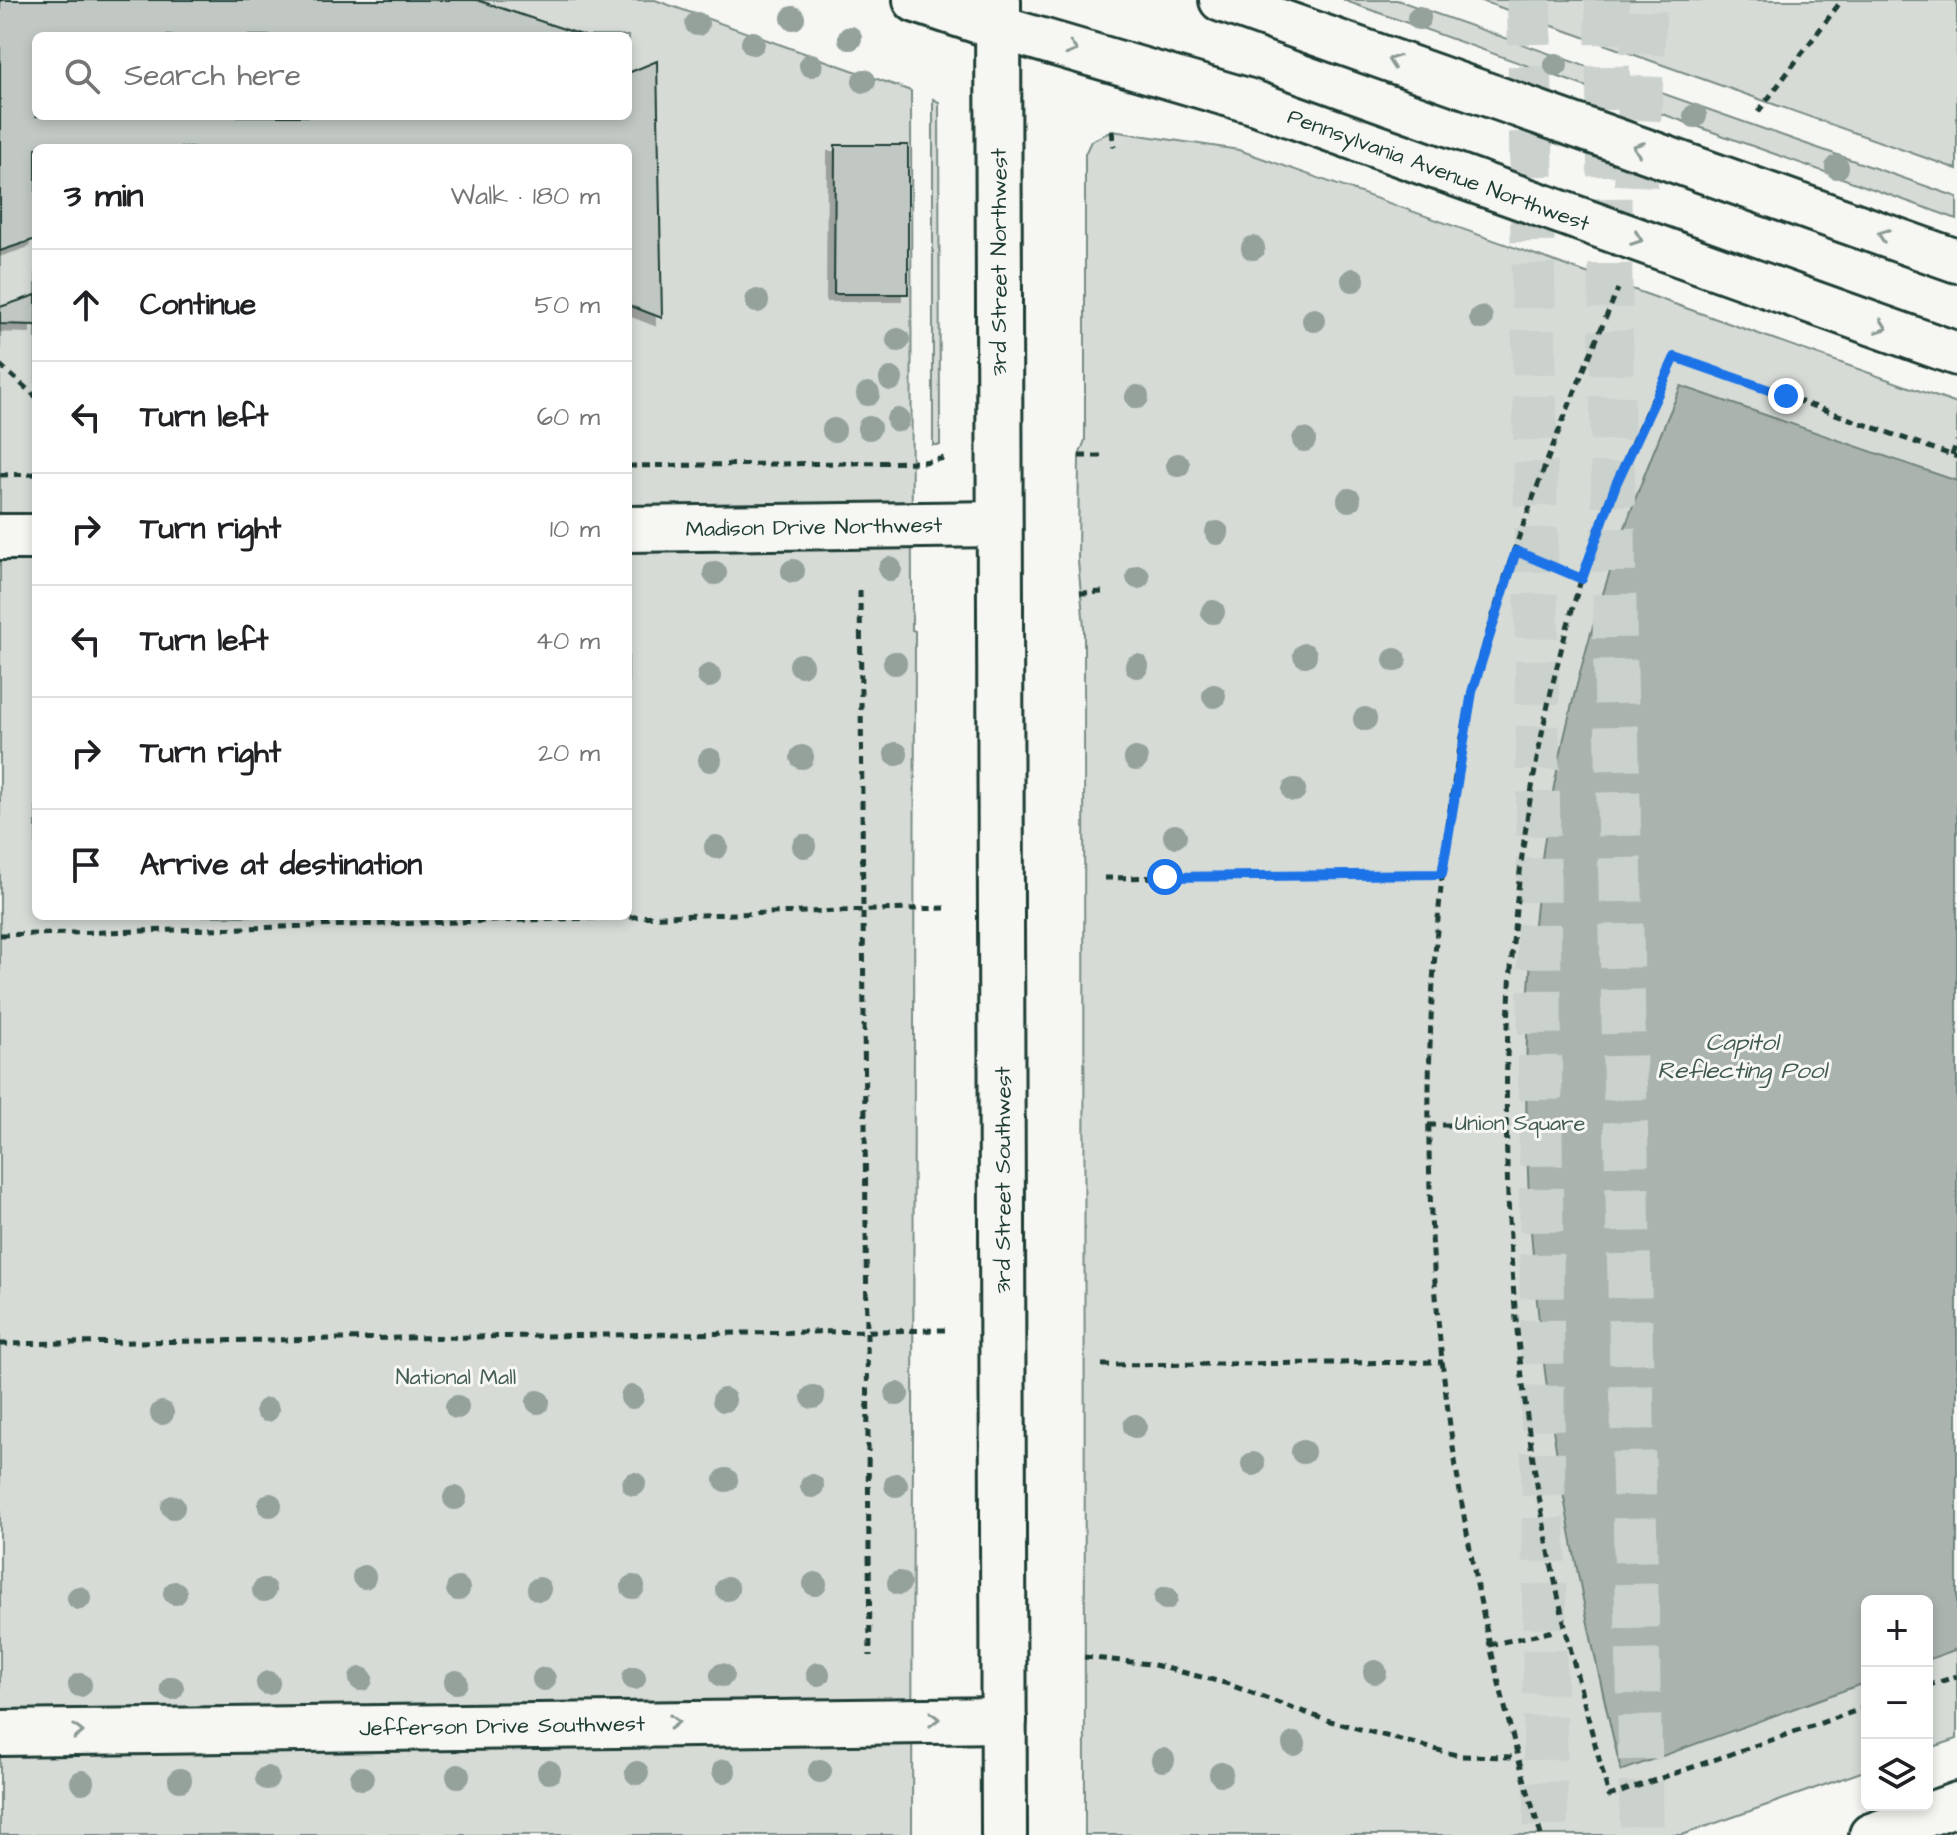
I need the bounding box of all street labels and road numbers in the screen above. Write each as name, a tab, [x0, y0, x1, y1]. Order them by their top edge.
street label: Pennsylvania Avenue Northwest	[1283, 101, 1594, 241]
street label: 3rd Street Northwest	[984, 148, 1015, 376]
street label: Madison Drive Northwest	[685, 510, 943, 545]
street label: 3rd Street Southwest	[988, 1066, 1019, 1294]
street label: Jefferson Drive Southwest	[359, 1709, 645, 1744]

